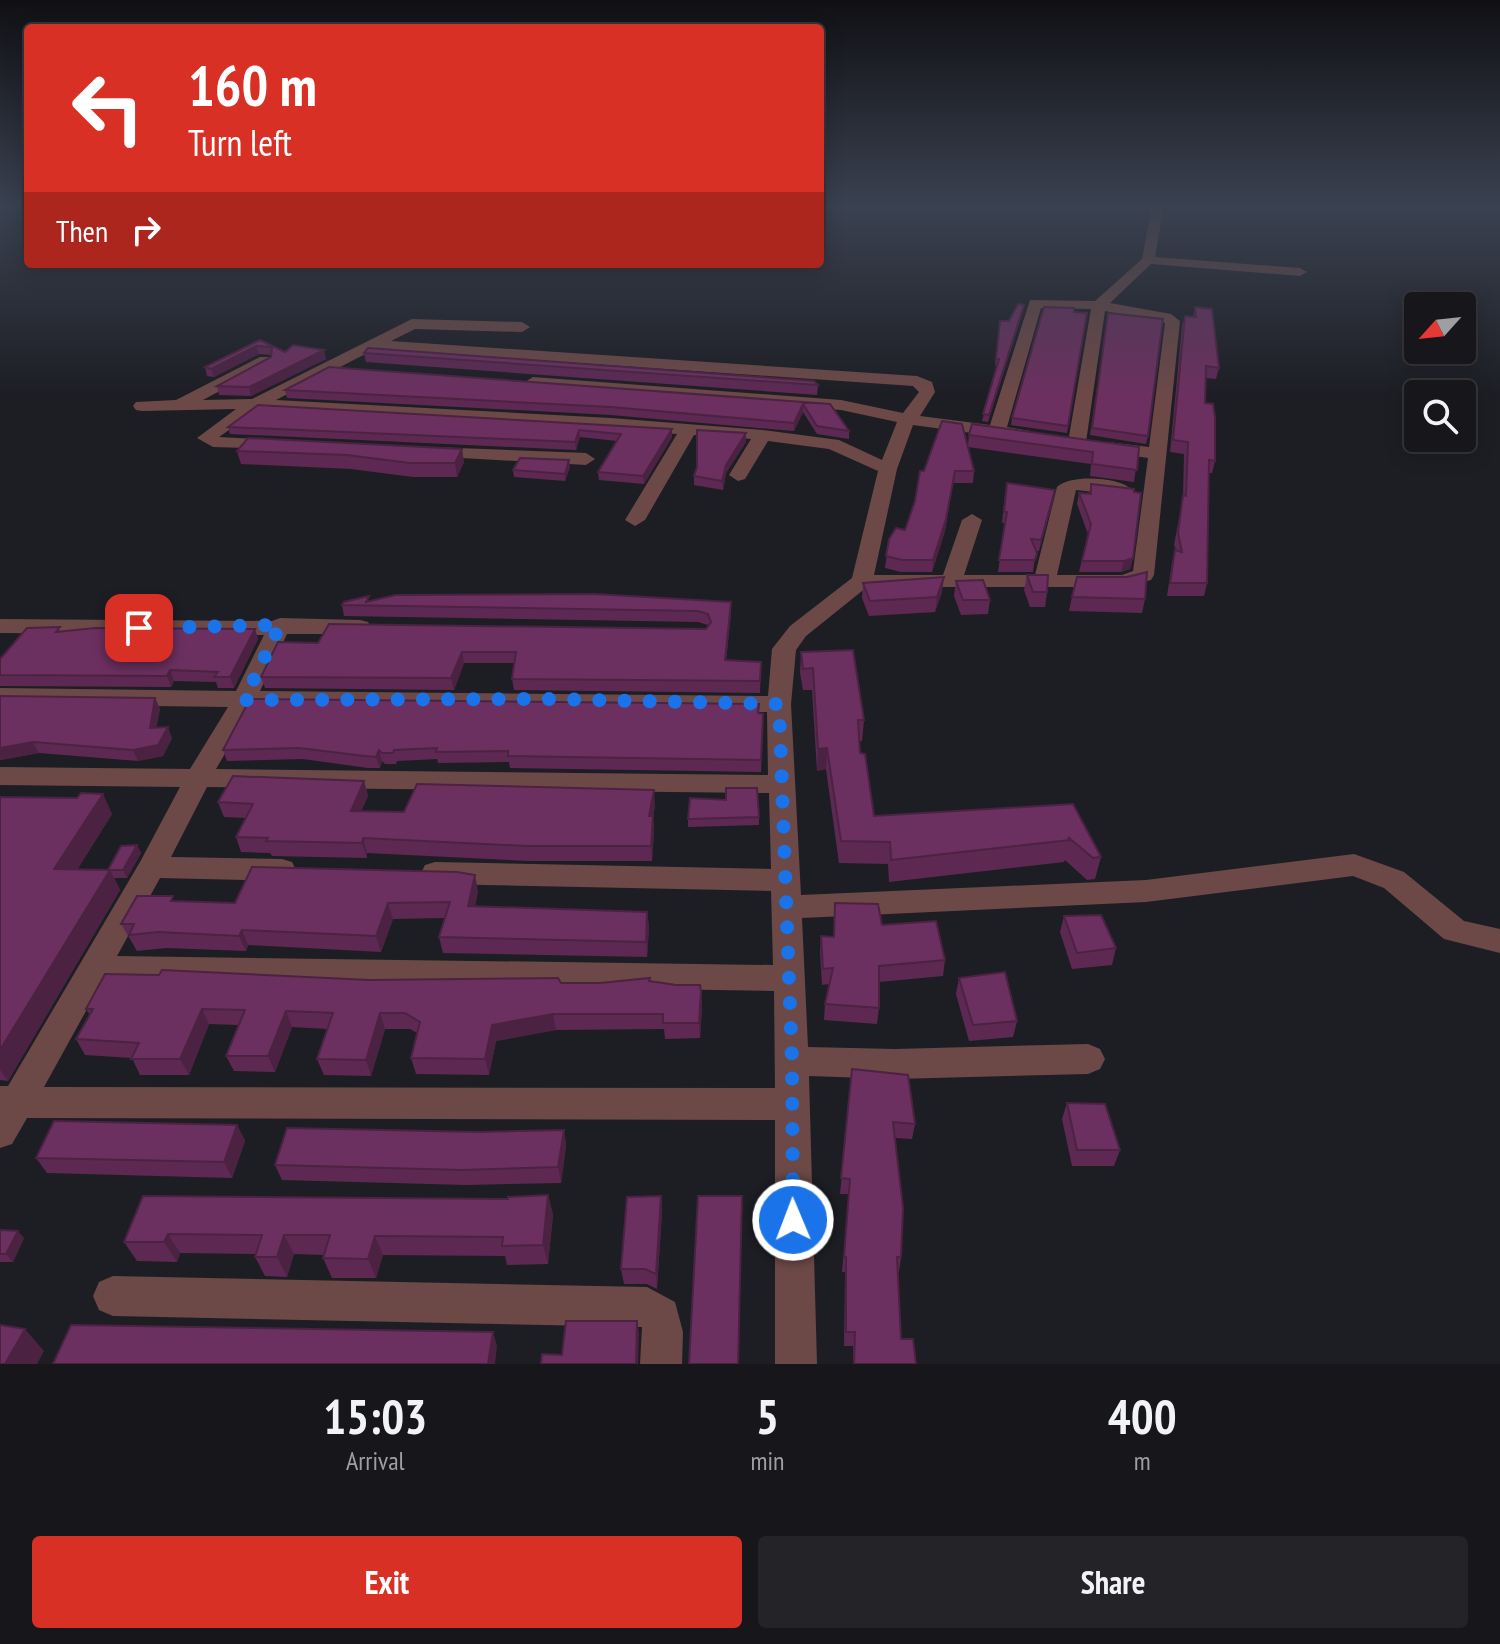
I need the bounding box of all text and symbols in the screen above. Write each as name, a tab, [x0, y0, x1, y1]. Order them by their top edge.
text: 160 m	[188, 49, 317, 121]
icon: left	[56, 56, 160, 160]
text: Turn left	[188, 119, 292, 166]
icon: right	[124, 208, 168, 252]
text: Then	[56, 211, 108, 250]
north arrow	[1404, 292, 1476, 364]
map controls	[1404, 292, 1476, 452]
button: search	[1404, 380, 1476, 452]
pin	[105, 594, 173, 662]
icon: arrive	[117, 606, 161, 650]
position arrow	[751, 1178, 835, 1262]
text: 15:03	[323, 1385, 427, 1447]
text: 5	[756, 1385, 779, 1447]
text: 400	[1108, 1385, 1177, 1447]
text: Arrival	[346, 1444, 405, 1477]
text: min	[750, 1444, 784, 1477]
text: m	[1134, 1444, 1151, 1477]
button: Exit	[32, 1536, 742, 1628]
button: Share	[758, 1536, 1468, 1628]

